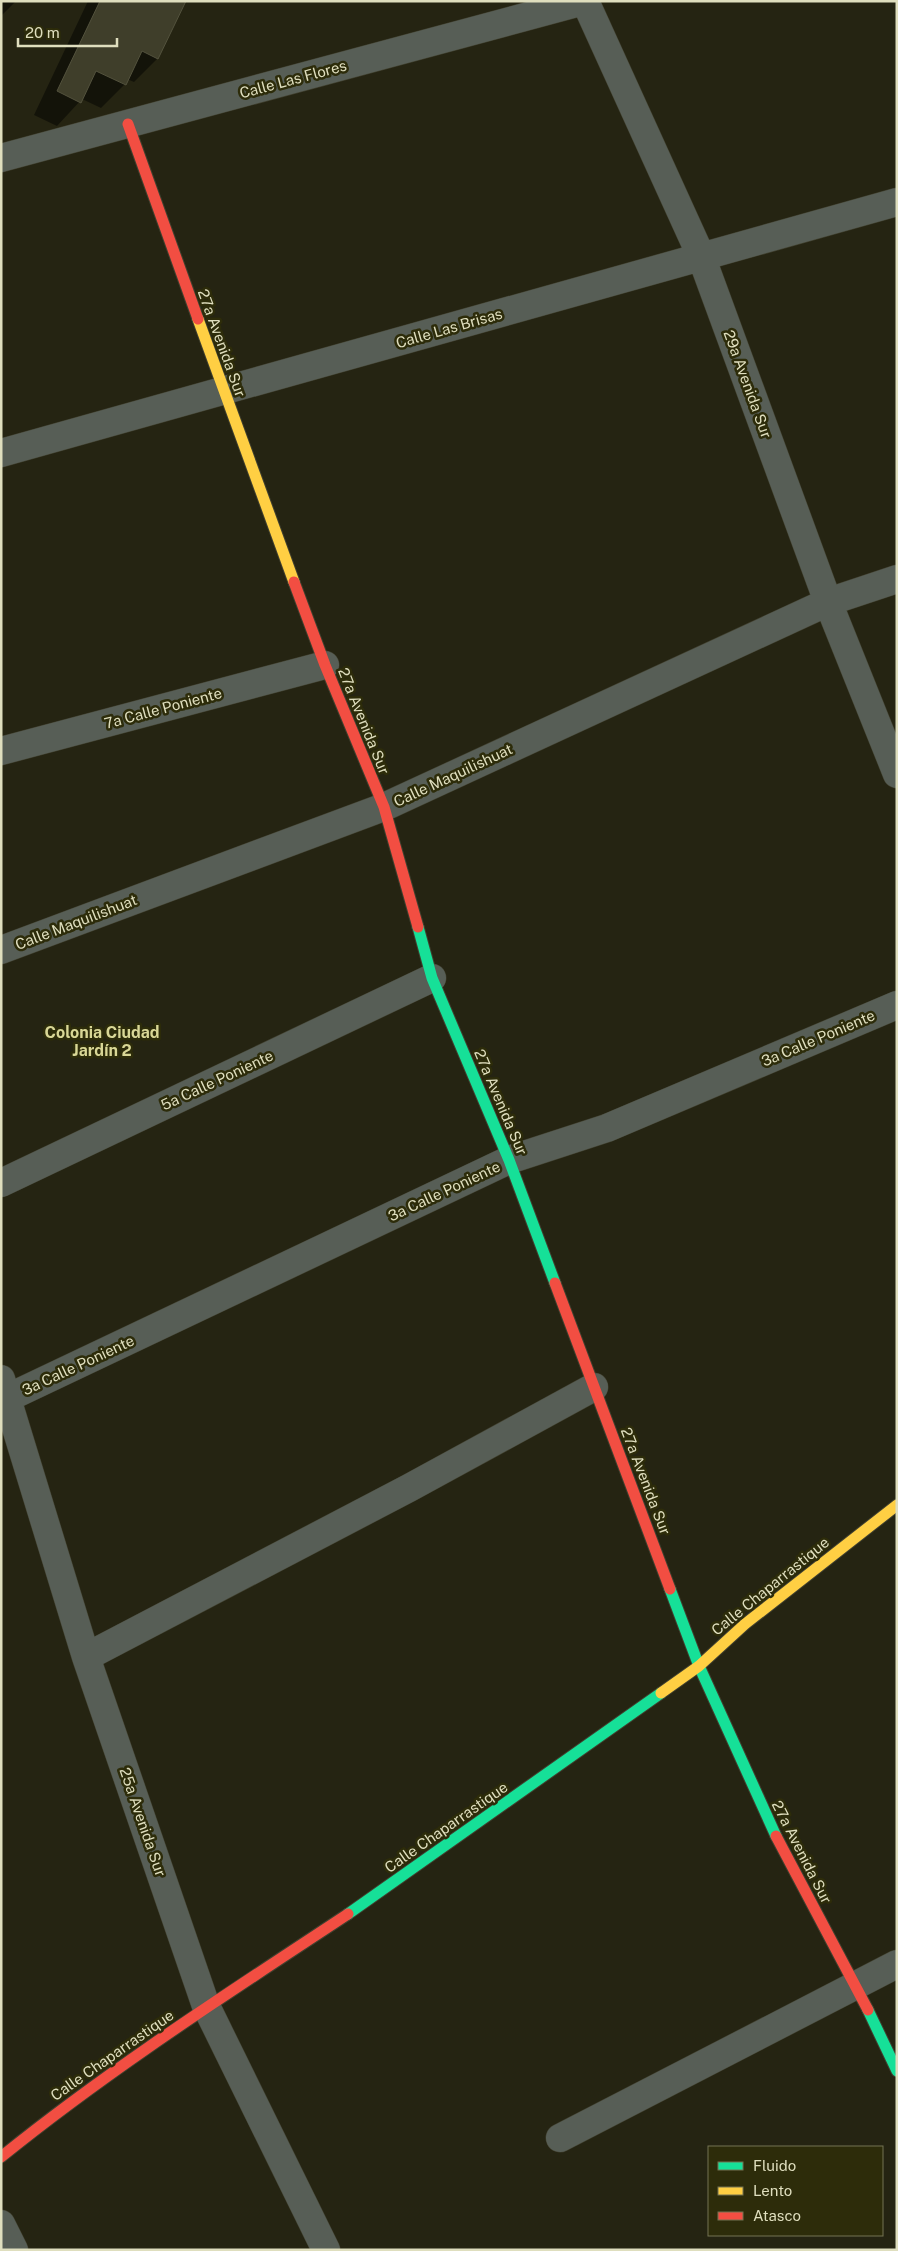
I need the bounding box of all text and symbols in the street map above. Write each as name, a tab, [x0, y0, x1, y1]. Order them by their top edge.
scale bar	[18, 15, 116, 47]
text: 20 m	[25, 24, 60, 41]
street label: Calle Las Flores	[238, 57, 348, 101]
street label: 27a Avenida Sur	[195, 287, 249, 399]
street label: Calle Las Brisas	[394, 305, 504, 351]
street label: 29a Avenida Sur	[721, 328, 776, 441]
street label: 27a Avenida Sur	[335, 665, 393, 777]
street label: 7a Calle Poniente	[102, 684, 224, 732]
street label: Calle Maquilishuat	[391, 740, 515, 810]
street label: Calle Maquilishuat	[13, 891, 139, 953]
street label: 3a Calle Poniente	[759, 1006, 877, 1070]
district label: Colonia Ciudad Jardín 2	[45, 1023, 159, 1060]
street label: 27a Avenida Sur	[471, 1046, 531, 1158]
street label: 5a Calle Poniente	[158, 1047, 276, 1113]
street label: 3a Calle Poniente	[385, 1158, 503, 1224]
street label: 3a Calle Poniente	[19, 1332, 137, 1398]
street label: 27a Avenida Sur	[618, 1425, 674, 1537]
street label: Calle Chaparrastique	[708, 1533, 832, 1639]
street label: 25a Avenida Sur	[116, 1765, 170, 1879]
street label: Calle Chaparrastique	[381, 1778, 511, 1876]
street label: 27a Avenida Sur	[769, 1798, 835, 1907]
street label: Calle Chaparrastique	[47, 2006, 177, 2104]
legend	[708, 2146, 883, 2236]
text: Fluido	[753, 2157, 796, 2174]
text: Lento	[753, 2182, 792, 2199]
text: Atasco	[753, 2207, 801, 2224]

